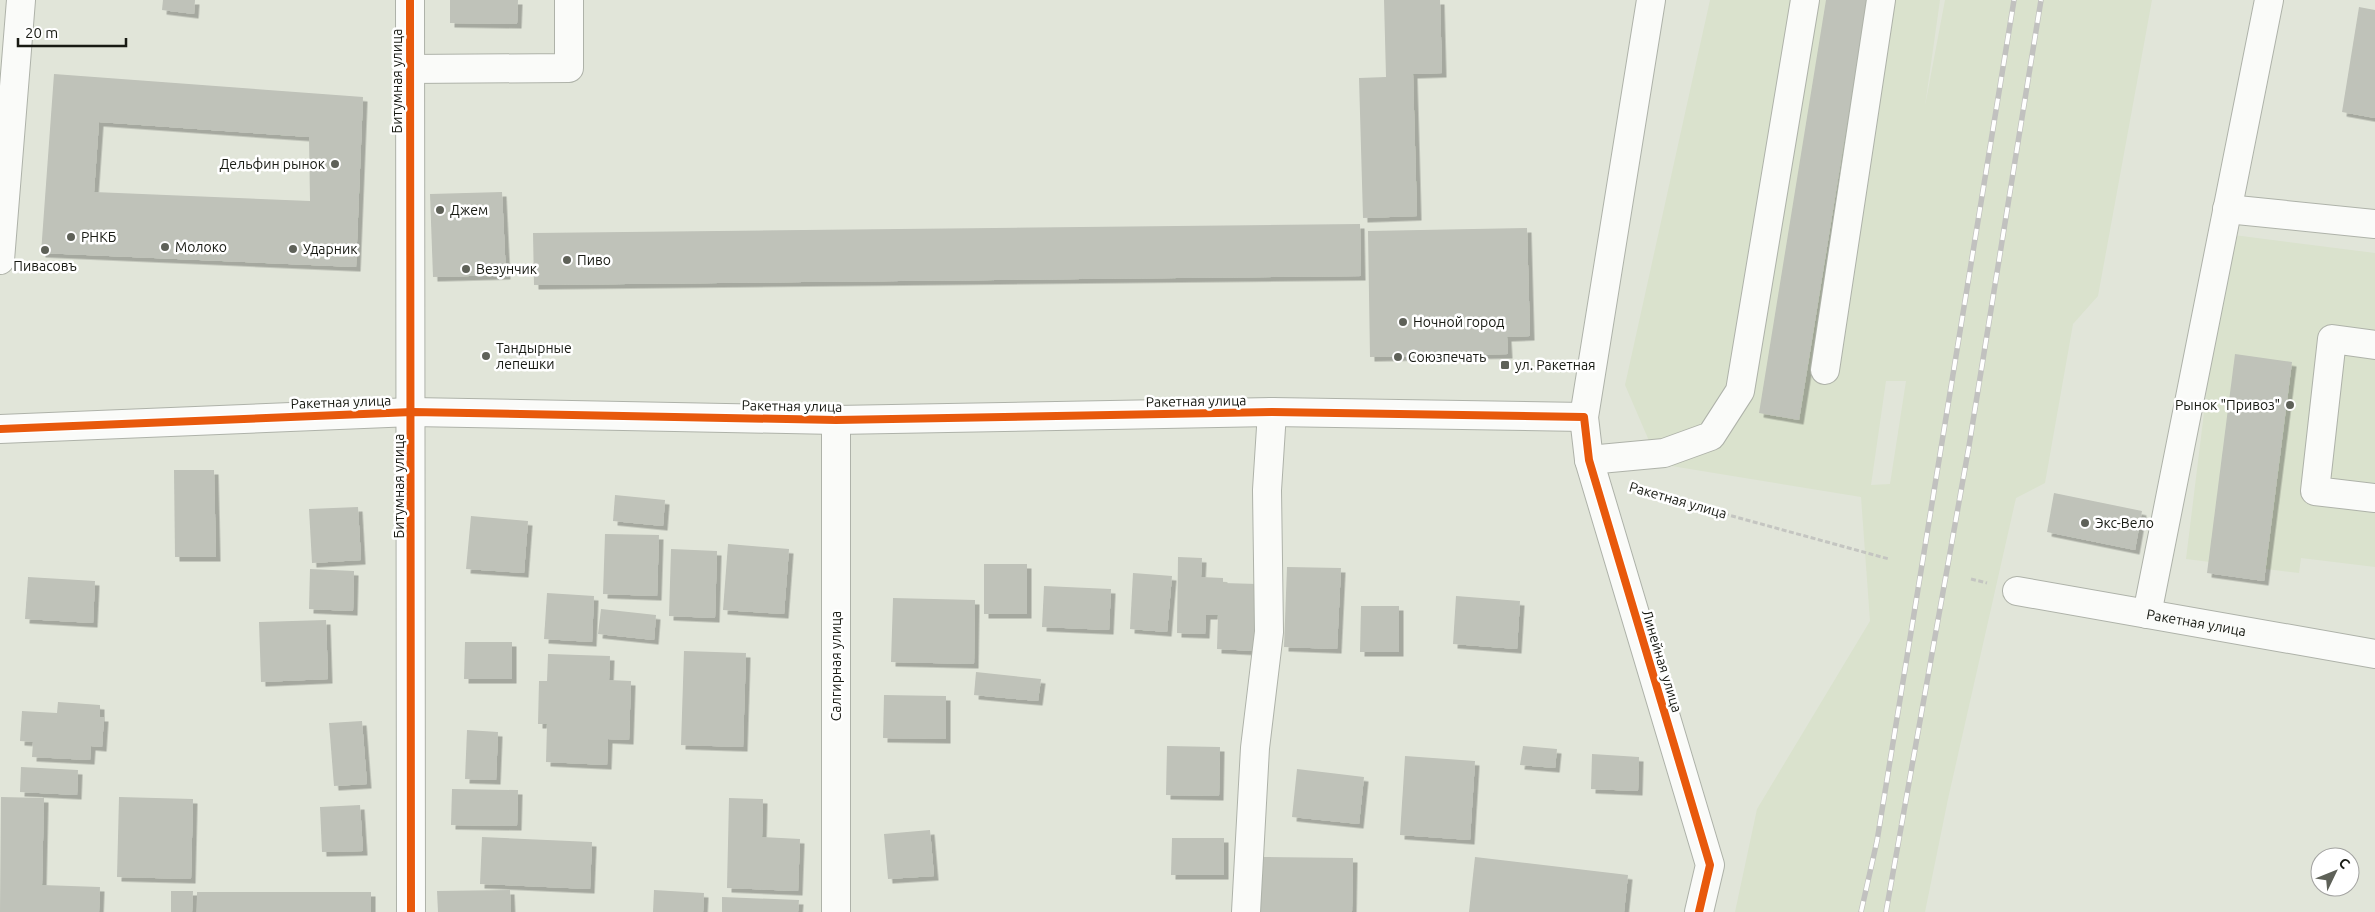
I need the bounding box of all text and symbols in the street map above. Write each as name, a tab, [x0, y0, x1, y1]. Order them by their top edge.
scale bar	[18, 15, 125, 47]
text: 20 m	[25, 24, 58, 41]
street label: Битумная улица	[389, 29, 405, 133]
place label: Дельфин рынок	[220, 156, 325, 172]
marker: Дельфин рынок	[329, 158, 341, 170]
place label: Джем	[450, 202, 488, 218]
marker: Джем	[434, 204, 446, 216]
place label: РНКБ	[81, 229, 116, 245]
marker: РНКБ	[65, 231, 77, 243]
place label: Молоко	[175, 239, 227, 255]
marker: Молоко	[159, 241, 171, 253]
place label: Ударник	[303, 241, 357, 257]
marker: Ударник	[287, 243, 299, 255]
marker: Пивасовъ	[39, 244, 51, 256]
place label: Пиво	[577, 252, 611, 268]
marker: Пиво	[561, 254, 573, 266]
place label: Пивасовъ	[13, 258, 77, 274]
place label: Везунчик	[476, 261, 537, 277]
marker: Везунчик	[460, 263, 472, 275]
place label: Ночной город	[1413, 314, 1505, 330]
marker: Ночной город	[1397, 316, 1409, 328]
place label: Тандырные лепешки	[496, 340, 572, 372]
place label: Союзпечать	[1408, 349, 1486, 365]
marker: Тандырные лепешки	[480, 350, 492, 362]
marker: Союзпечать	[1392, 351, 1404, 363]
place label: ул. Ракетная	[1515, 357, 1596, 373]
marker: ул. Ракетная	[1499, 359, 1511, 371]
street label: Ракетная улица	[290, 392, 392, 412]
street label: Ракетная улица	[1145, 392, 1247, 410]
street label: Ракетная улица	[741, 397, 843, 415]
place label: Рынок "Привоз"	[2175, 397, 2280, 413]
marker: Рынок "Привоз"	[2284, 399, 2296, 411]
street label: Битумная улица	[391, 434, 407, 538]
street label: Ракетная улица	[1627, 478, 1729, 522]
place label: Экс-Вело	[2095, 515, 2154, 531]
marker: Экс-Вело	[2079, 517, 2091, 529]
street label: Ракетная улица	[2145, 606, 2247, 639]
street label: Линейная улица	[1639, 608, 1685, 714]
street label: Салгирная улица	[828, 611, 844, 721]
north arrow	[2310, 847, 2360, 897]
text: С	[2336, 854, 2353, 872]

